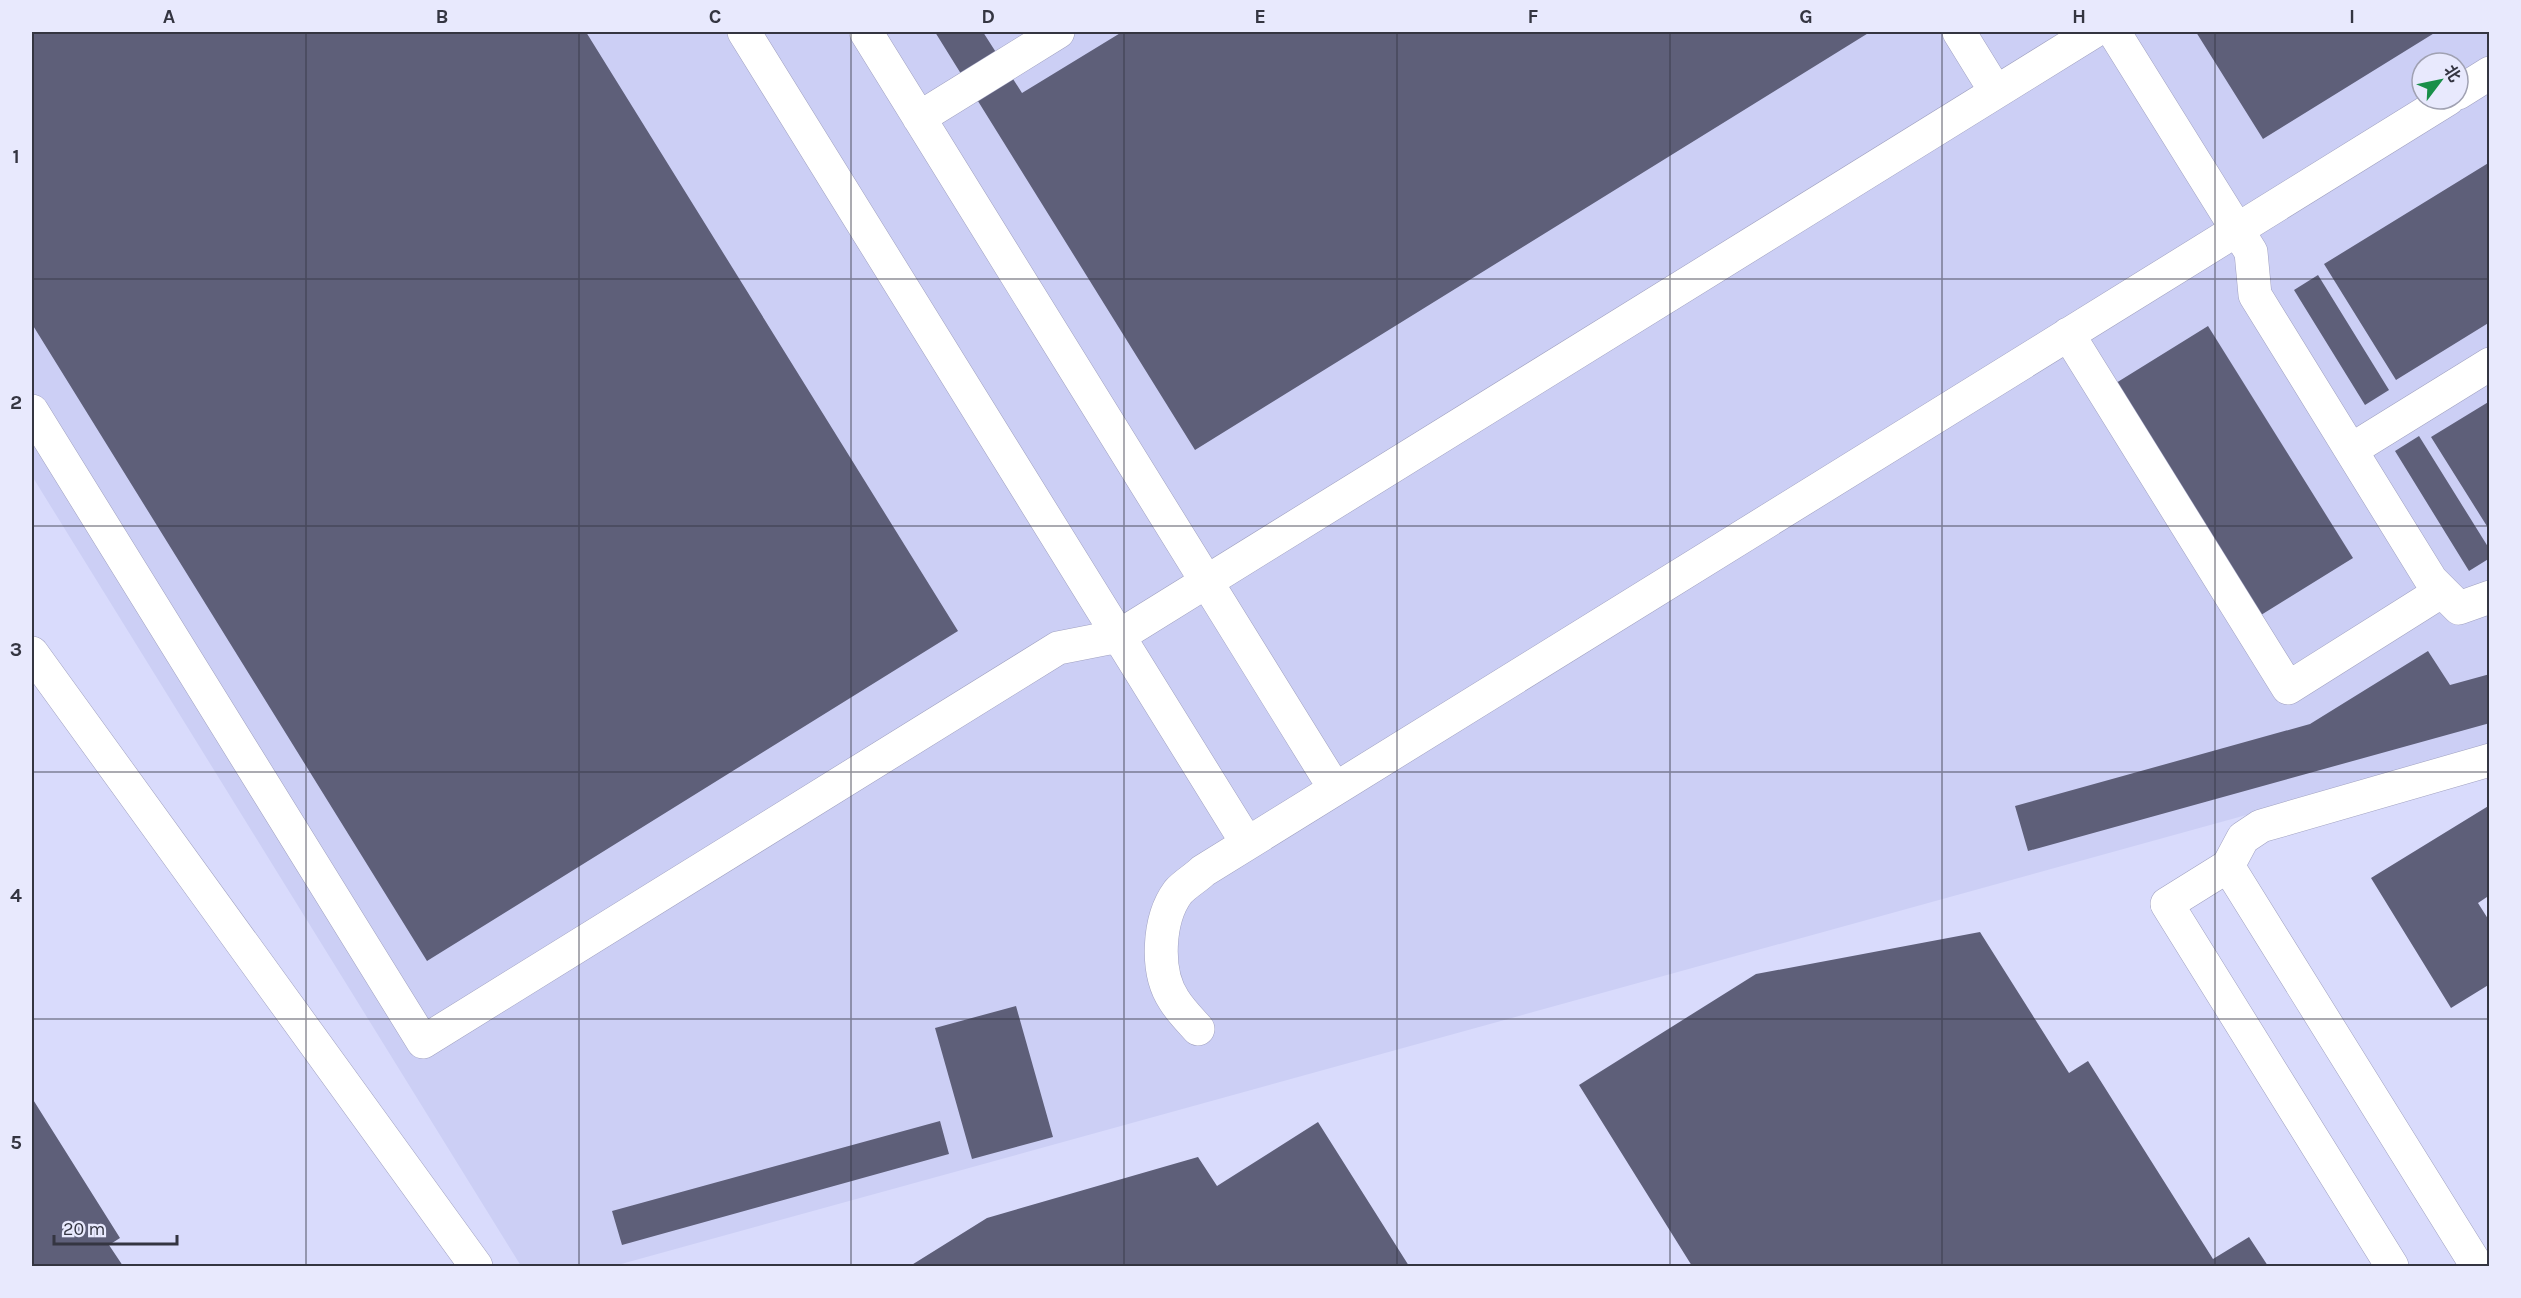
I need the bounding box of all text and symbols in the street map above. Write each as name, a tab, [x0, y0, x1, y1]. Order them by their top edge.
text: A	[163, 5, 176, 28]
text: B	[436, 5, 448, 28]
text: C	[709, 5, 721, 28]
text: D	[981, 5, 995, 28]
text: E	[1254, 5, 1266, 28]
text: F	[1528, 5, 1539, 28]
text: G	[1799, 5, 1813, 28]
text: H	[2072, 5, 2086, 28]
text: I	[2349, 5, 2355, 28]
north arrow	[2410, 51, 2470, 111]
text: 北	[2440, 61, 2465, 85]
text: 1	[12, 145, 20, 168]
text: 2	[10, 391, 22, 414]
text: 3	[10, 638, 22, 661]
text: 4	[10, 884, 22, 907]
text: 5	[10, 1131, 22, 1154]
scale bar	[54, 1208, 177, 1246]
text: 20 m	[63, 1218, 105, 1240]

